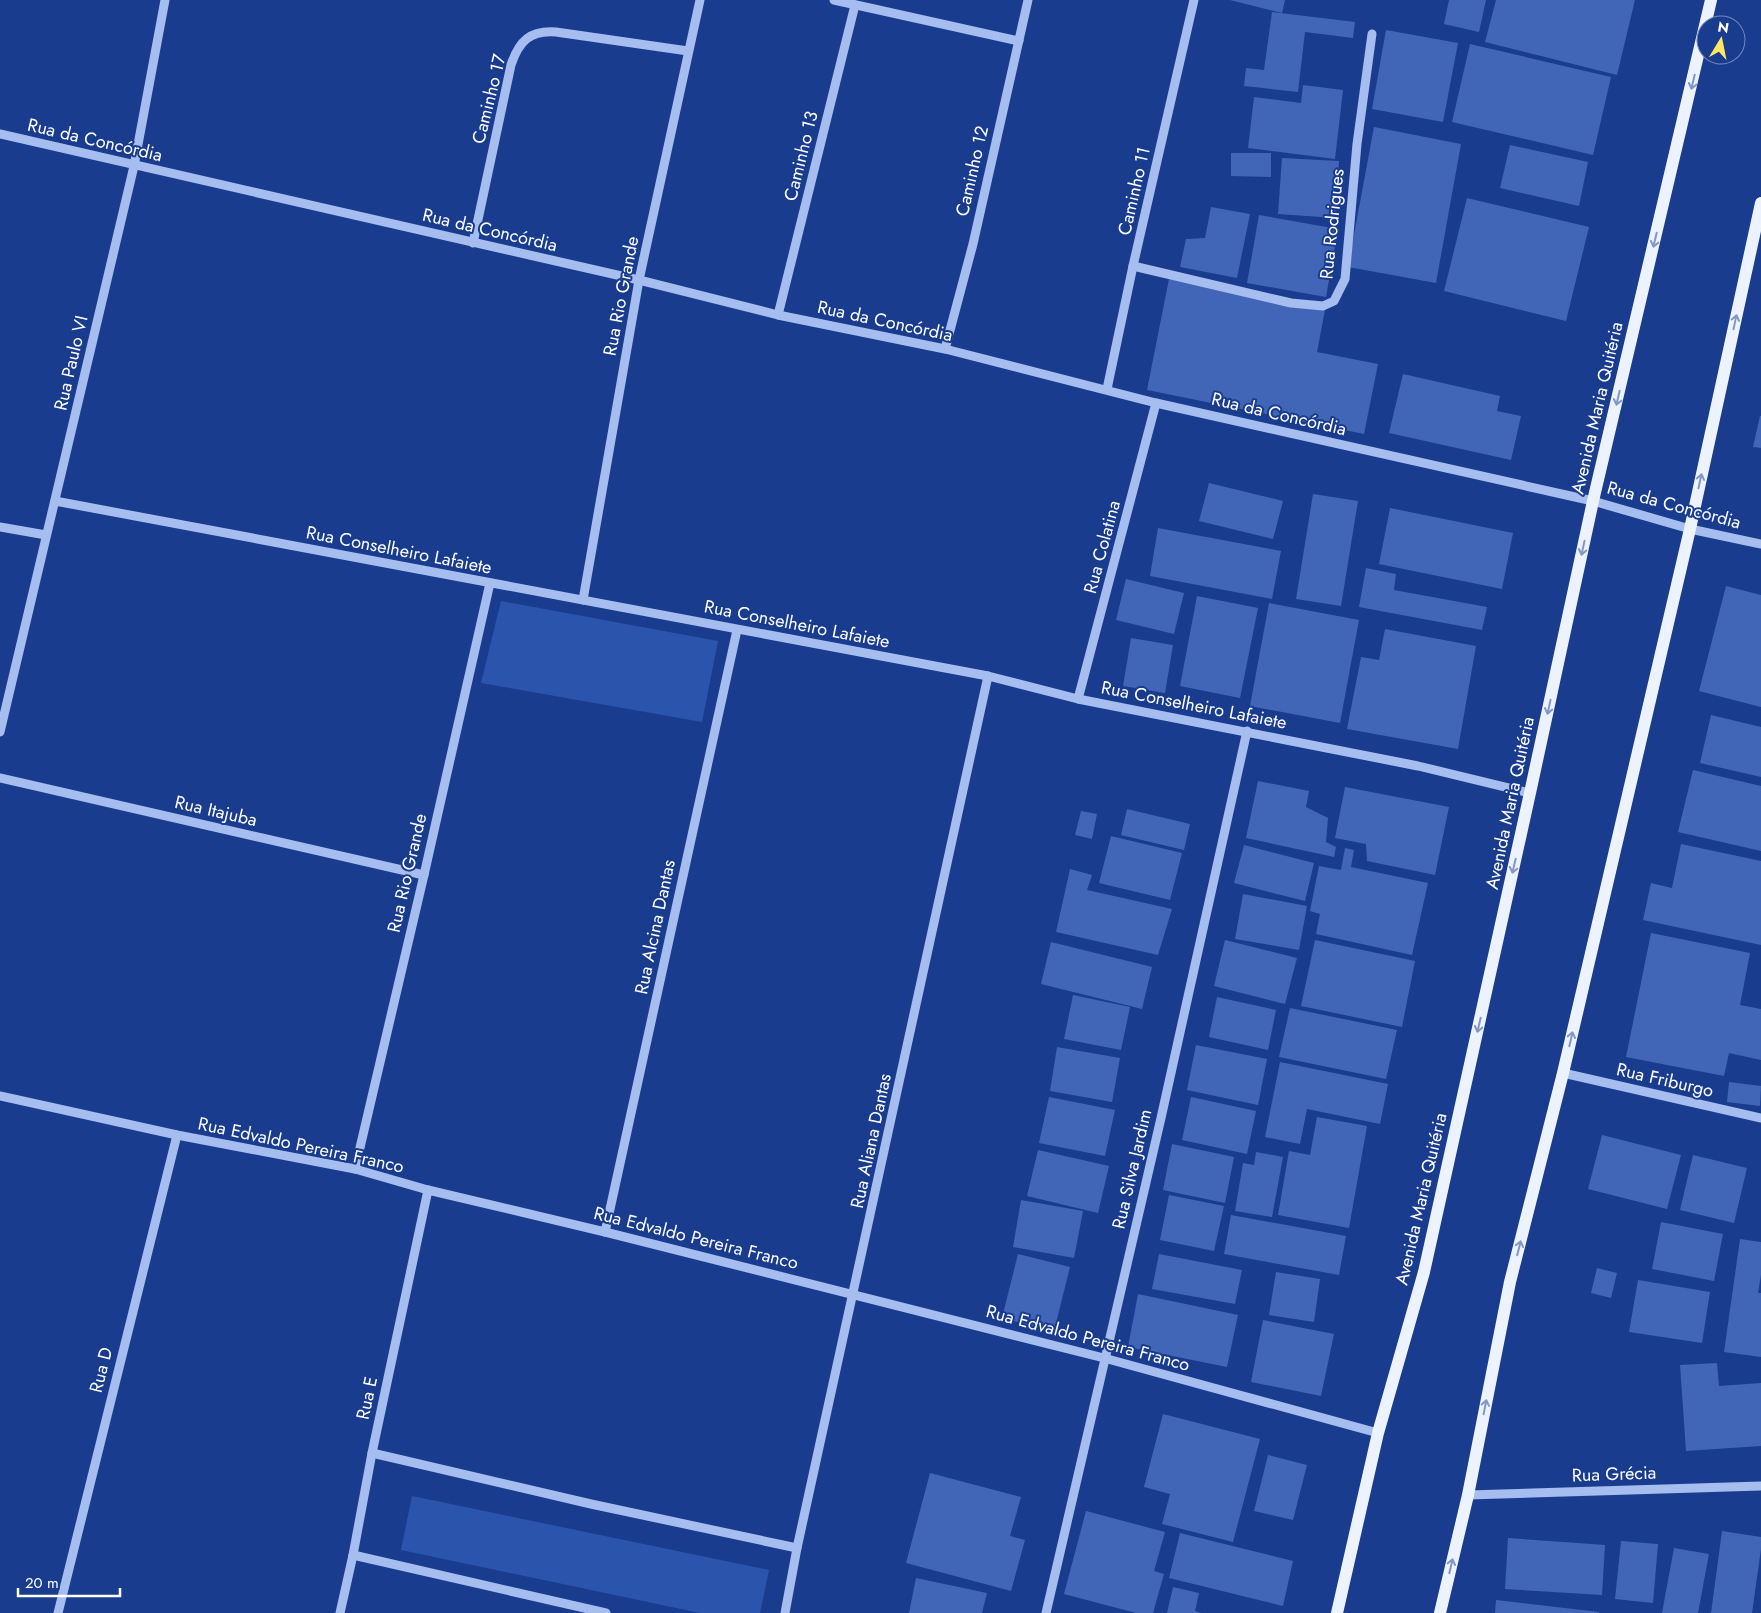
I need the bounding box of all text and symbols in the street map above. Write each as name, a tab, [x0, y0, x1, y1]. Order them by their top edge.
north arrow	[1696, 15, 1746, 65]
text: N	[1716, 16, 1730, 38]
street label: Caminho 17	[465, 51, 513, 146]
one-way arrow	[1688, 73, 1697, 89]
street label: Caminho 13	[777, 108, 825, 204]
street label: Rua da Concórdia	[25, 112, 165, 168]
street label: Caminho 12	[949, 123, 995, 219]
street label: Caminho 11	[1111, 144, 1157, 238]
street label: Rua Rodrigues	[1313, 168, 1351, 280]
street label: Rua da Concórdia	[420, 202, 560, 258]
one-way arrow	[1650, 231, 1659, 247]
street label: Rua Rio Grande	[597, 234, 645, 358]
street label: Rua da Concórdia	[815, 294, 955, 348]
street label: Rua Paulo VI	[47, 313, 95, 413]
one-way arrow	[1731, 315, 1740, 331]
street label: Avenida Maria Quitéria	[1565, 319, 1629, 497]
street label: Rua da Concórdia	[1209, 386, 1349, 442]
one-way arrow	[1613, 389, 1622, 405]
one-way arrow	[1696, 474, 1706, 490]
street label: Rua da Concórdia	[1604, 475, 1744, 535]
street label: Rua Colatina	[1077, 497, 1127, 597]
street label: Rua Conselheiro Lafaiete	[304, 519, 494, 581]
one-way arrow	[1578, 540, 1587, 556]
street label: Rua Conselheiro Lafaiete	[702, 593, 892, 655]
street label: Rua Conselheiro Lafaiete	[1099, 674, 1289, 736]
one-way arrow	[1544, 699, 1553, 715]
street label: Avenida Maria Quitéria	[1479, 714, 1541, 892]
street label: Rua Itajuba	[172, 789, 260, 833]
street label: Rua Rio Grande	[381, 811, 433, 935]
street label: Rua Alcina Dantas	[628, 857, 682, 997]
one-way arrow	[1509, 857, 1518, 873]
one-way arrow	[1474, 1016, 1483, 1032]
one-way arrow	[1567, 1032, 1576, 1048]
street label: Rua Friburgo	[1614, 1056, 1716, 1104]
street label: Rua Aliana Dantas	[844, 1071, 898, 1211]
street label: Rua Silva Jardim	[1106, 1106, 1158, 1232]
street label: Rua Edvaldo Pereira Franco	[196, 1110, 407, 1180]
street label: Avenida Maria Quitéria	[1389, 1110, 1453, 1288]
street label: Rua Edvaldo Pereira Franco	[591, 1200, 801, 1276]
one-way arrow	[1515, 1240, 1524, 1256]
street label: Rua Edvaldo Pereira Franco	[983, 1298, 1193, 1378]
street label: Rua D	[83, 1345, 119, 1395]
street label: Rua E	[350, 1374, 384, 1422]
one-way arrow	[1481, 1399, 1491, 1415]
street label: Rua Grécia	[1571, 1460, 1657, 1488]
one-way arrow	[1447, 1558, 1456, 1574]
scale bar	[18, 1566, 120, 1598]
text: 20 m	[25, 1572, 59, 1594]

